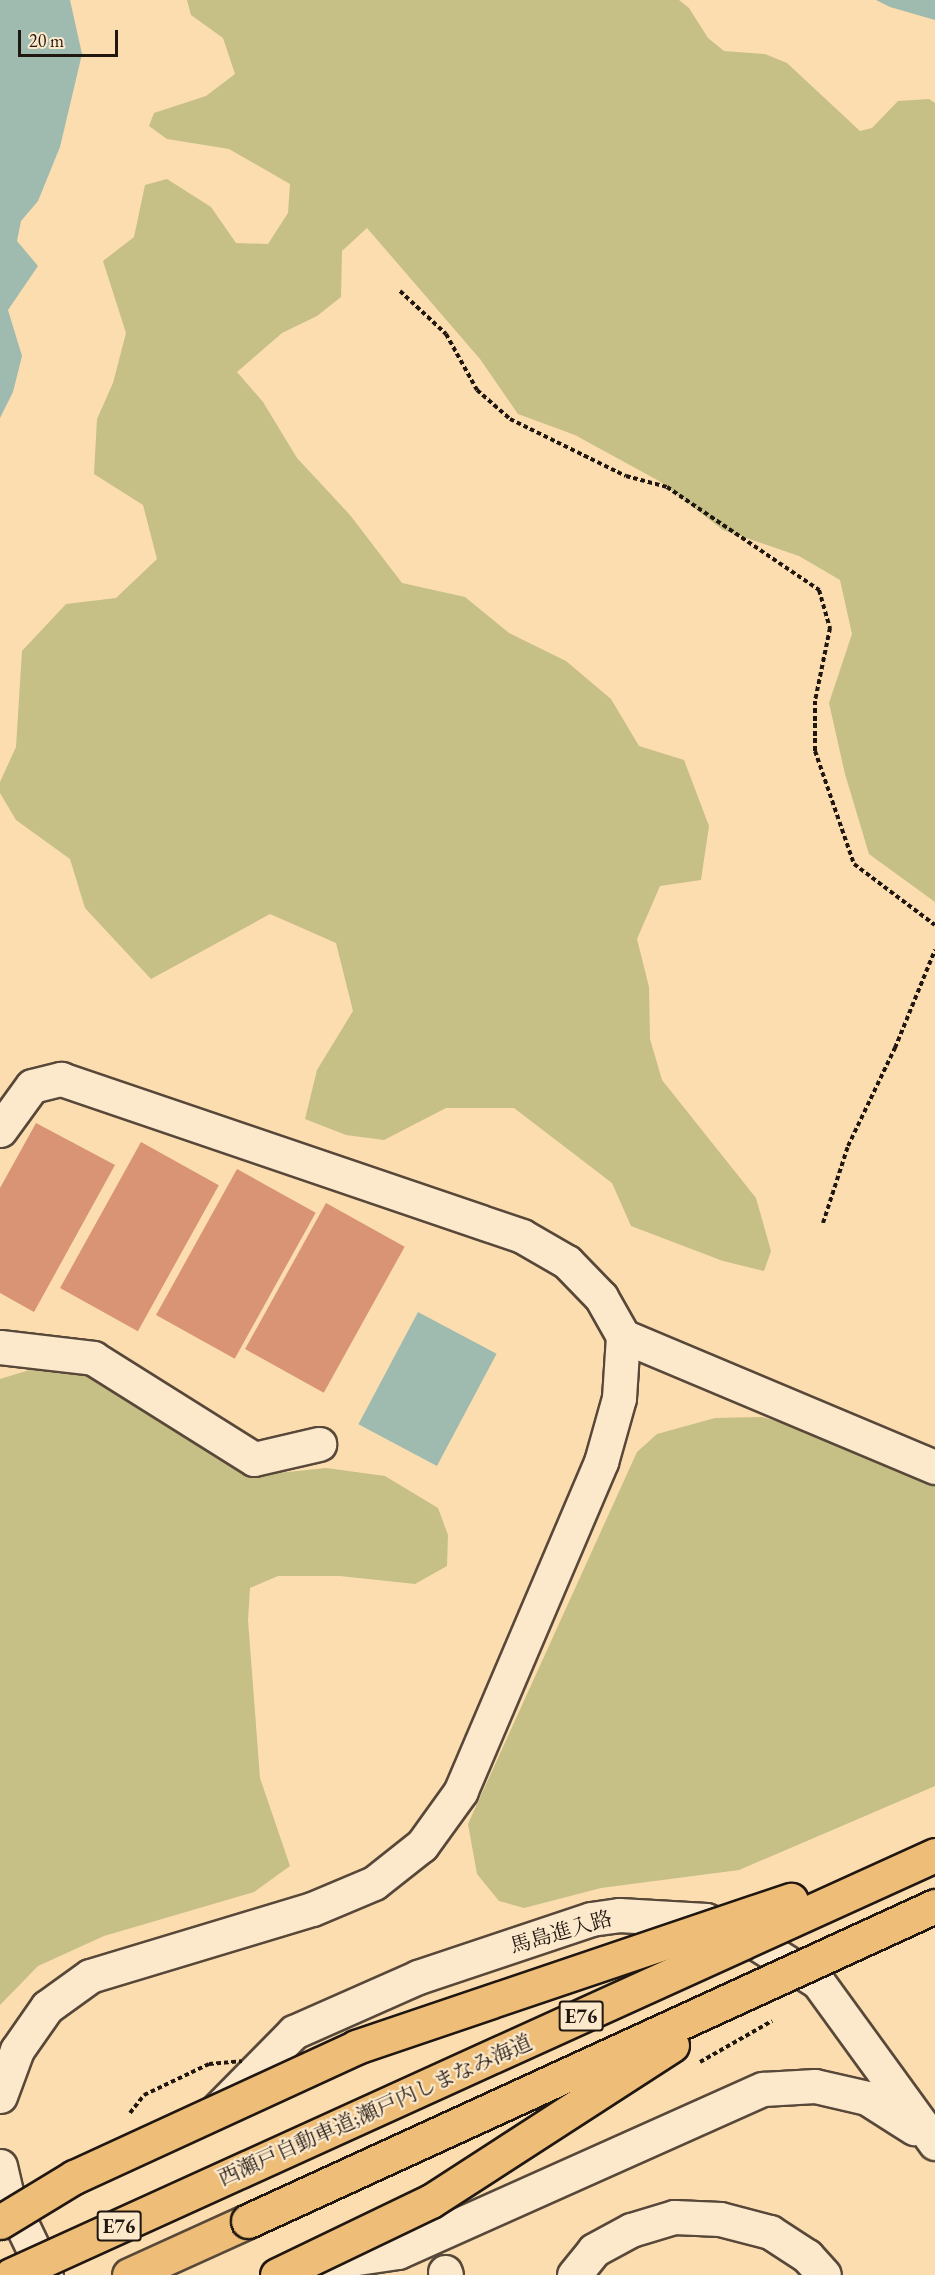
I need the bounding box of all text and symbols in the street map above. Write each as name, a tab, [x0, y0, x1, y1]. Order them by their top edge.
scale bar	[21, 18, 122, 56]
text: 20 m	[29, 29, 64, 52]
street label: 馬島進入路	[507, 1905, 615, 1959]
road number: E76	[558, 1999, 604, 2033]
street label: 西瀬戸自動車道;瀬戸内しまなみ海道	[214, 2029, 536, 2191]
road number: E76	[96, 2209, 142, 2243]

